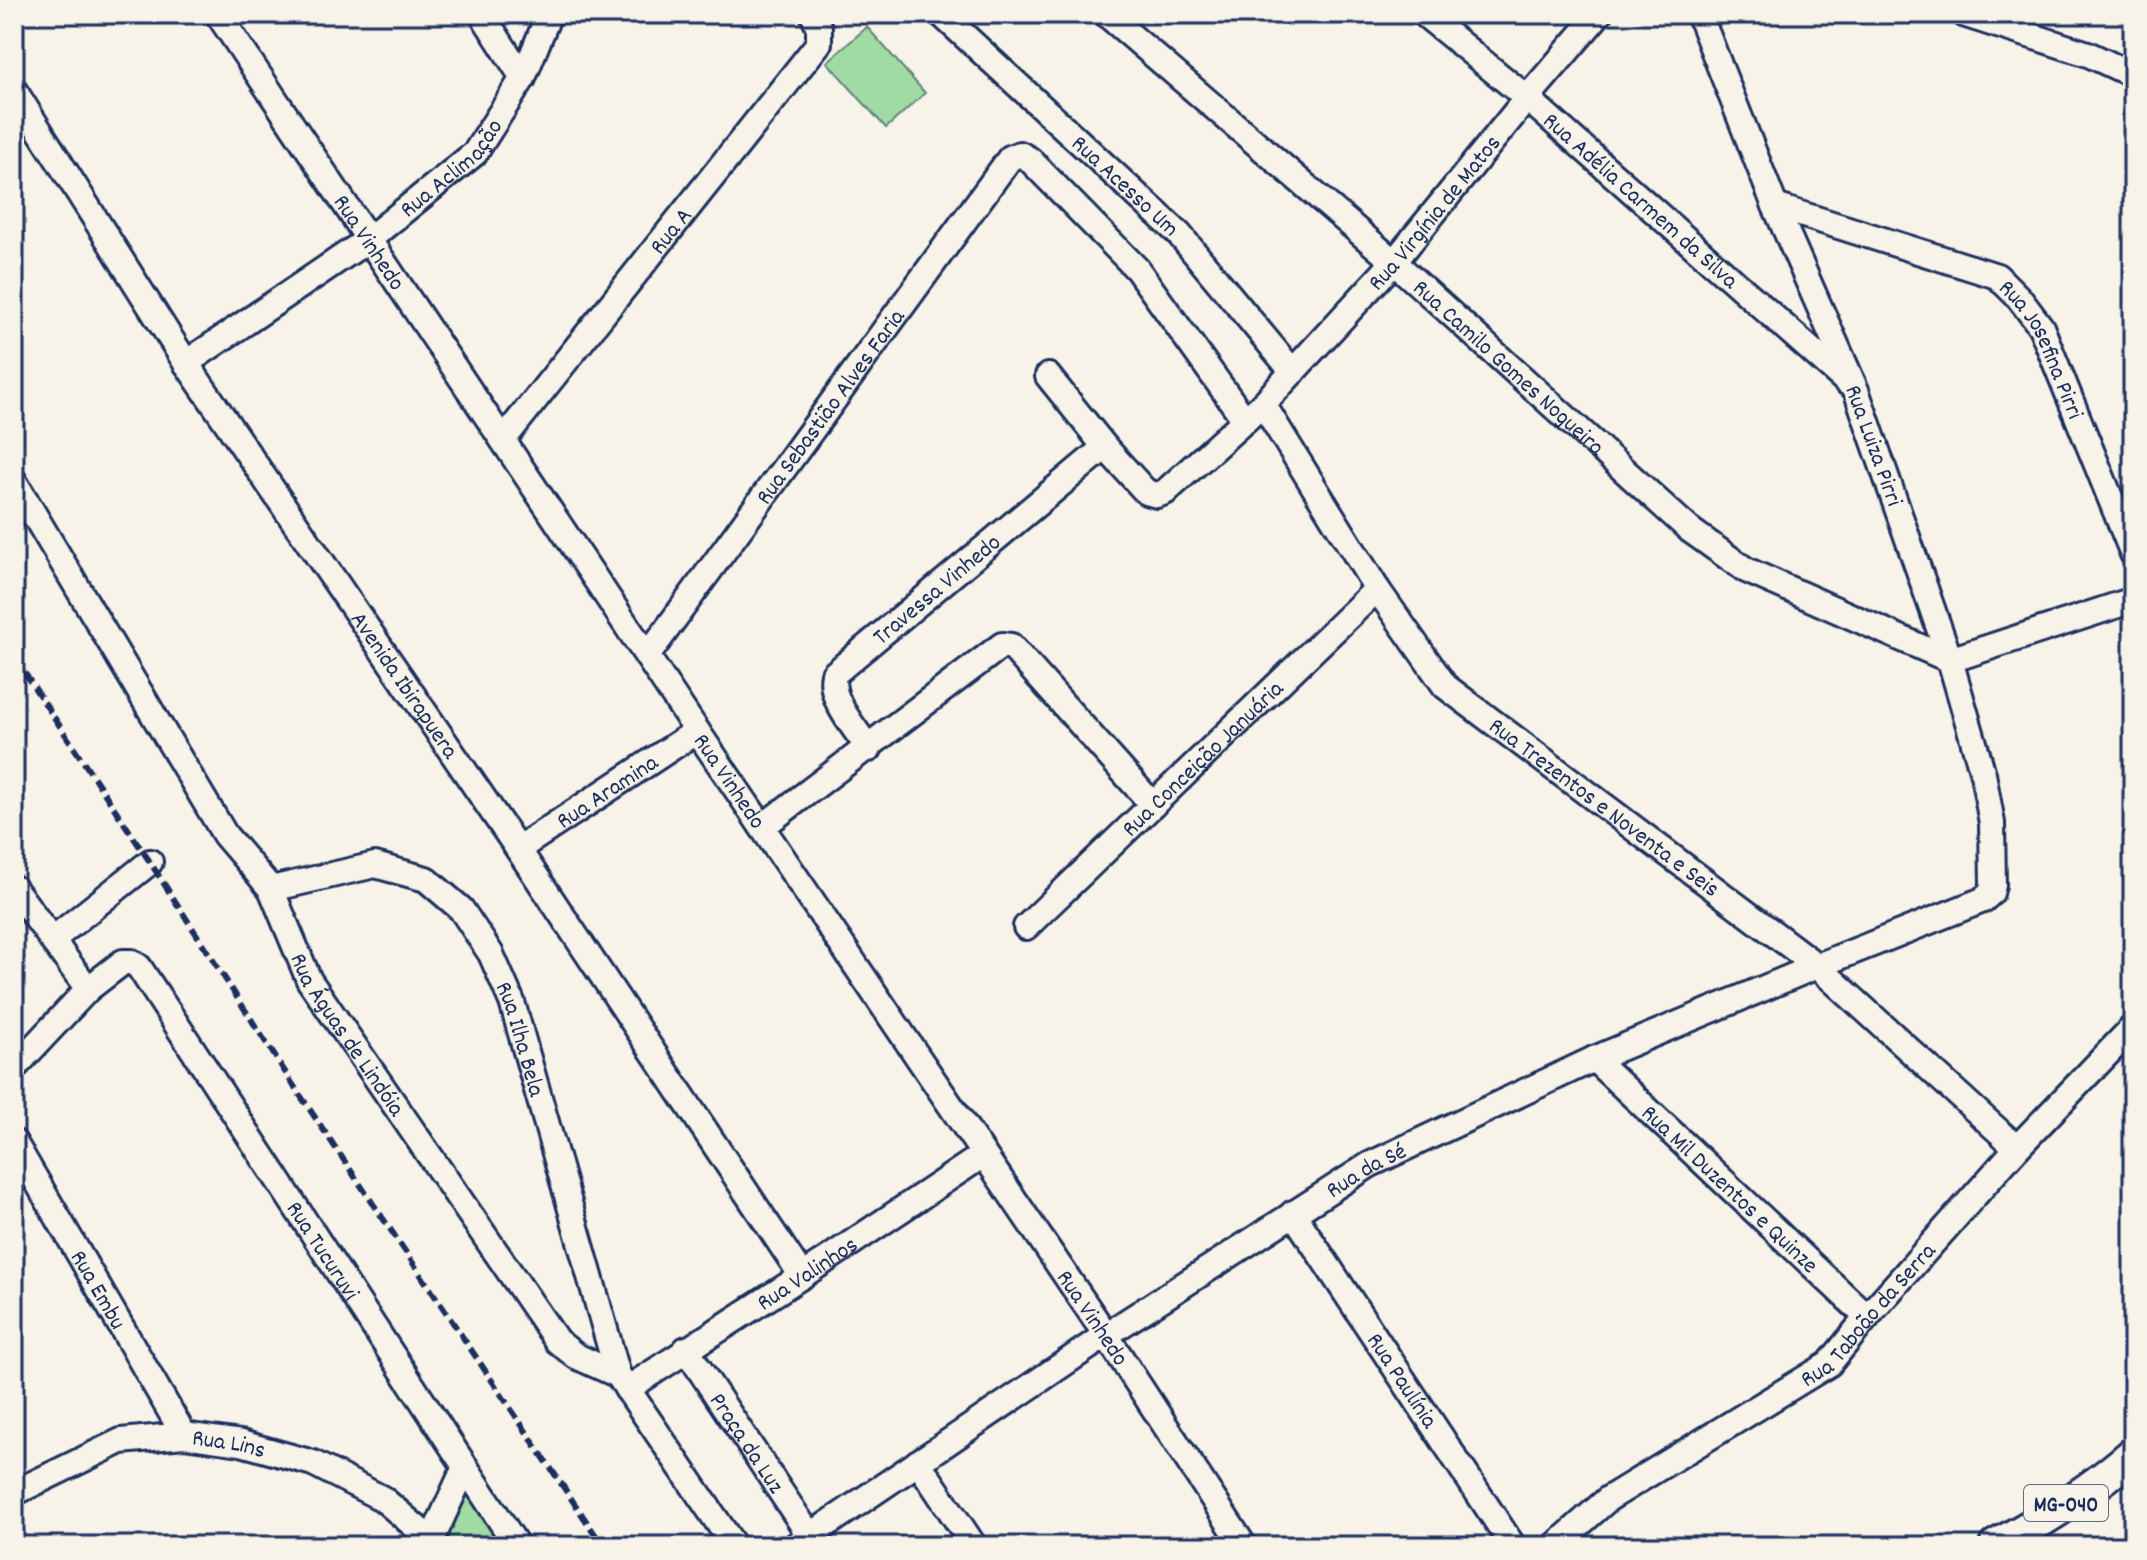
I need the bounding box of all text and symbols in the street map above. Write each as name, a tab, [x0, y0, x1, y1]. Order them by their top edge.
street label: Rua Adélia Carmem da Silva	[1534, 106, 1745, 299]
street label: Rua Aclimação	[394, 113, 513, 227]
street label: Rua Acesso Um	[1062, 128, 1186, 246]
street label: Rua Virgínia de Matos	[1361, 129, 1511, 300]
street label: Rua Vinhedo	[323, 189, 412, 298]
street label: Rua A	[643, 201, 702, 263]
street label: Rua Camilo Gomes Nogueira	[1404, 273, 1612, 465]
street label: Rua Josefina Pirri	[1990, 273, 2091, 425]
street label: Rua Sebastião Alves Faria	[749, 302, 915, 513]
street label: Rua Luiza Pirri	[1835, 381, 1910, 511]
street label: Travessa Vinhedo	[866, 527, 1009, 655]
street label: Avenida Ibirapuera	[341, 606, 466, 767]
street label: Rua Conceição Januária	[1115, 673, 1293, 846]
street label: Rua Trezentos e Noventa e Seis	[1481, 711, 1726, 907]
street label: Rua Vinhedo	[683, 727, 773, 837]
street label: Rua Aramina	[551, 747, 666, 839]
street label: Rua Águas de Lindóia	[280, 948, 412, 1125]
street label: Rua Ilha Bela	[485, 977, 552, 1102]
street label: Rua Mil Duzentos e Quinze	[1632, 1098, 1825, 1283]
street label: Rua da Sé	[1320, 1136, 1413, 1208]
street label: Rua Tucuruvi	[276, 1195, 366, 1308]
street label: Rua Valinhos	[751, 1229, 866, 1321]
street label: Rua Taboão da Serra	[1795, 1236, 1946, 1397]
street label: Rua Embu	[60, 1244, 133, 1337]
street label: Rua Vinhedo	[1047, 1264, 1136, 1374]
street label: Rua Paulínia	[1357, 1327, 1445, 1437]
street label: Praça da Luz	[699, 1387, 791, 1501]
street label: Rua Lins	[190, 1422, 269, 1469]
road number: MG-040	[2024, 1485, 2108, 1521]

